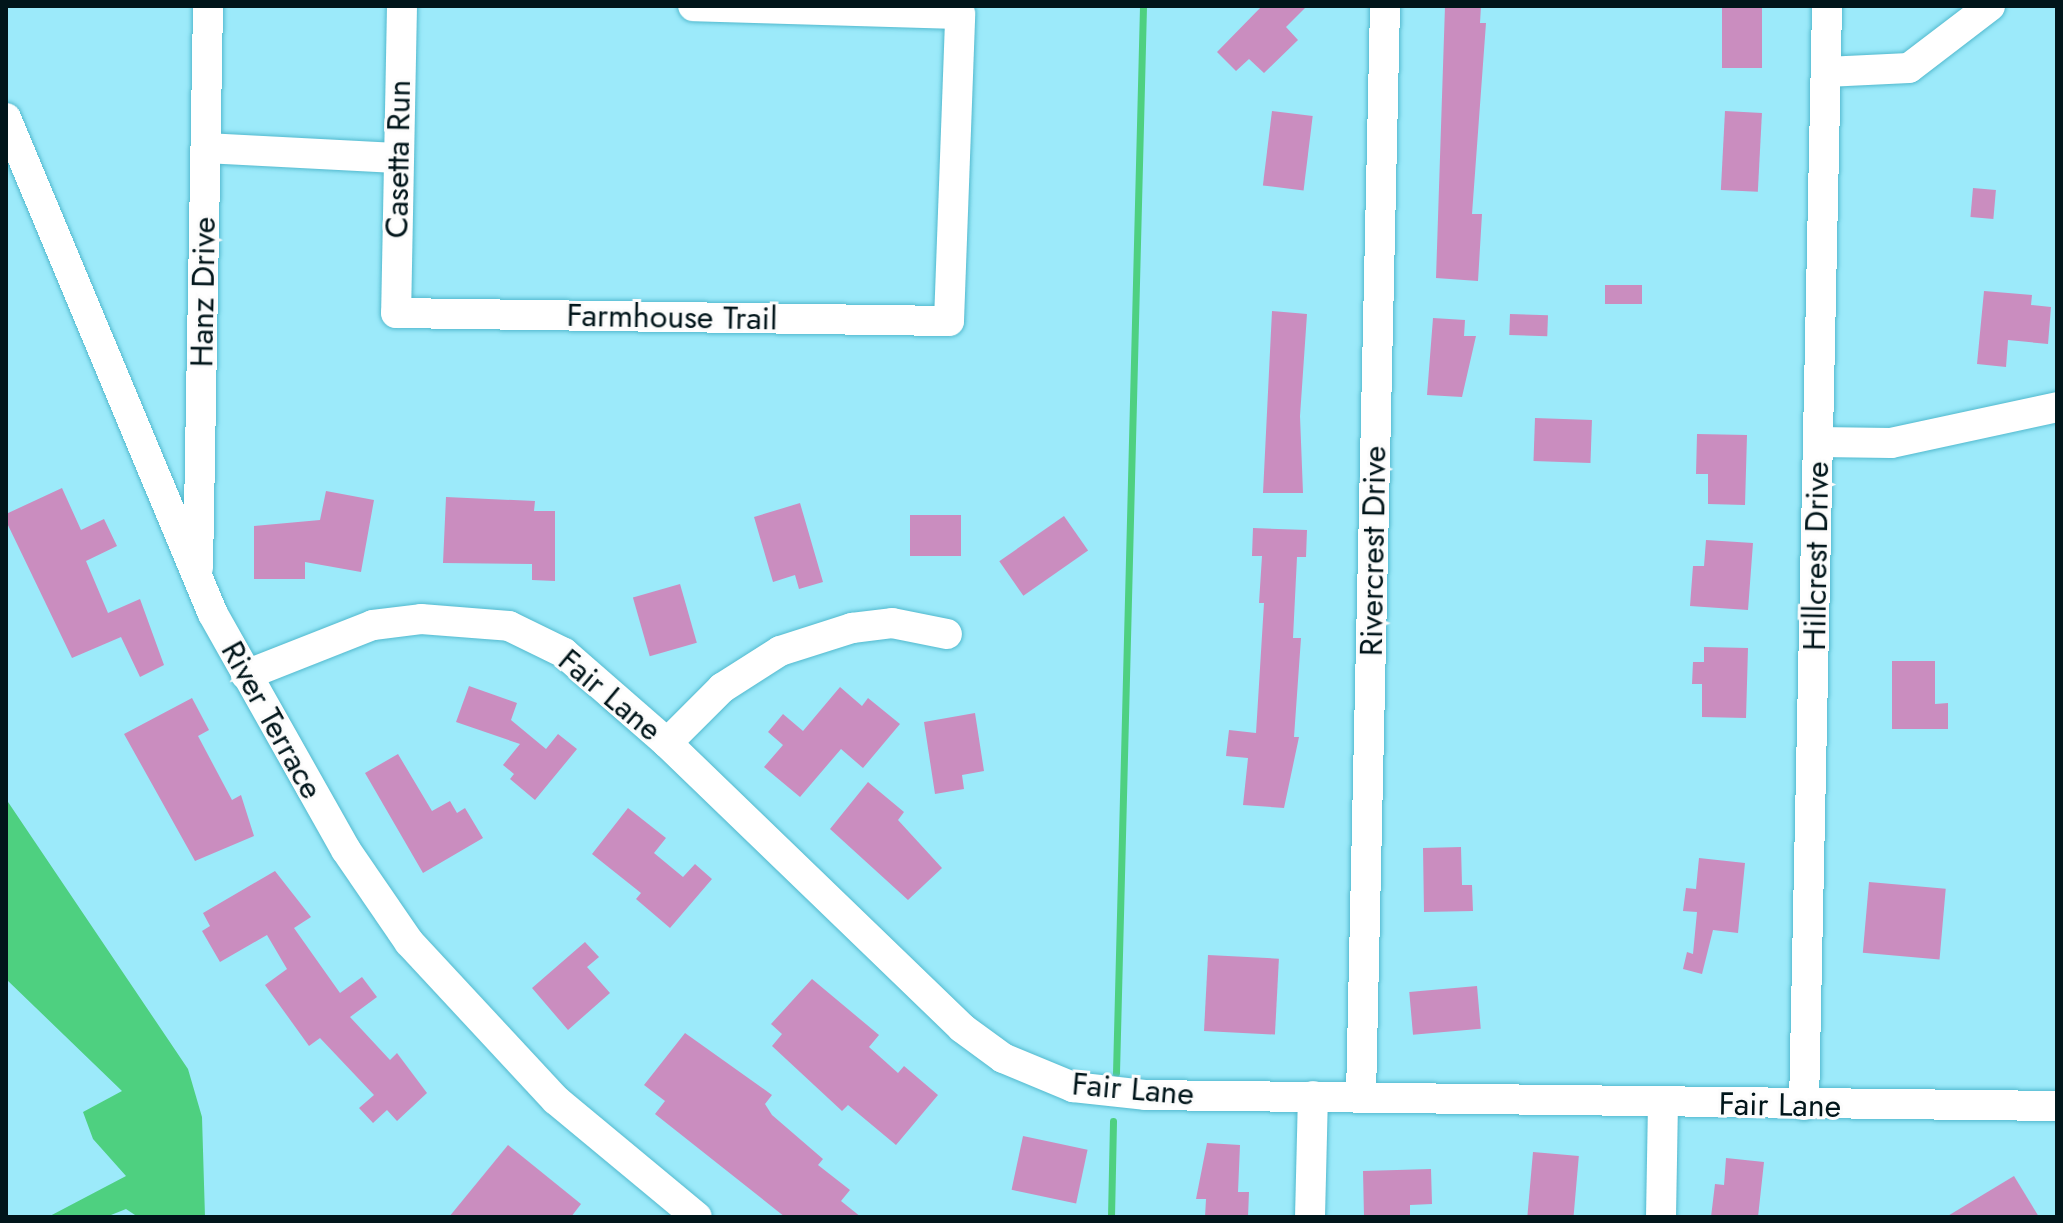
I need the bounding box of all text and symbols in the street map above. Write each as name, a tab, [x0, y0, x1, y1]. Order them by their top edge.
street label: Casetta Run	[377, 79, 419, 239]
street label: Hanz Drive	[182, 216, 224, 368]
street label: Farmhouse Trail	[566, 296, 778, 338]
street label: Rivercrest Drive	[1352, 445, 1394, 657]
street label: Hillcrest Drive	[1795, 461, 1837, 651]
street label: River Terrace	[213, 635, 331, 805]
street label: Fair Lane	[551, 641, 669, 749]
street label: Fair Lane	[1070, 1065, 1196, 1113]
street label: Fair Lane	[1718, 1085, 1842, 1125]

